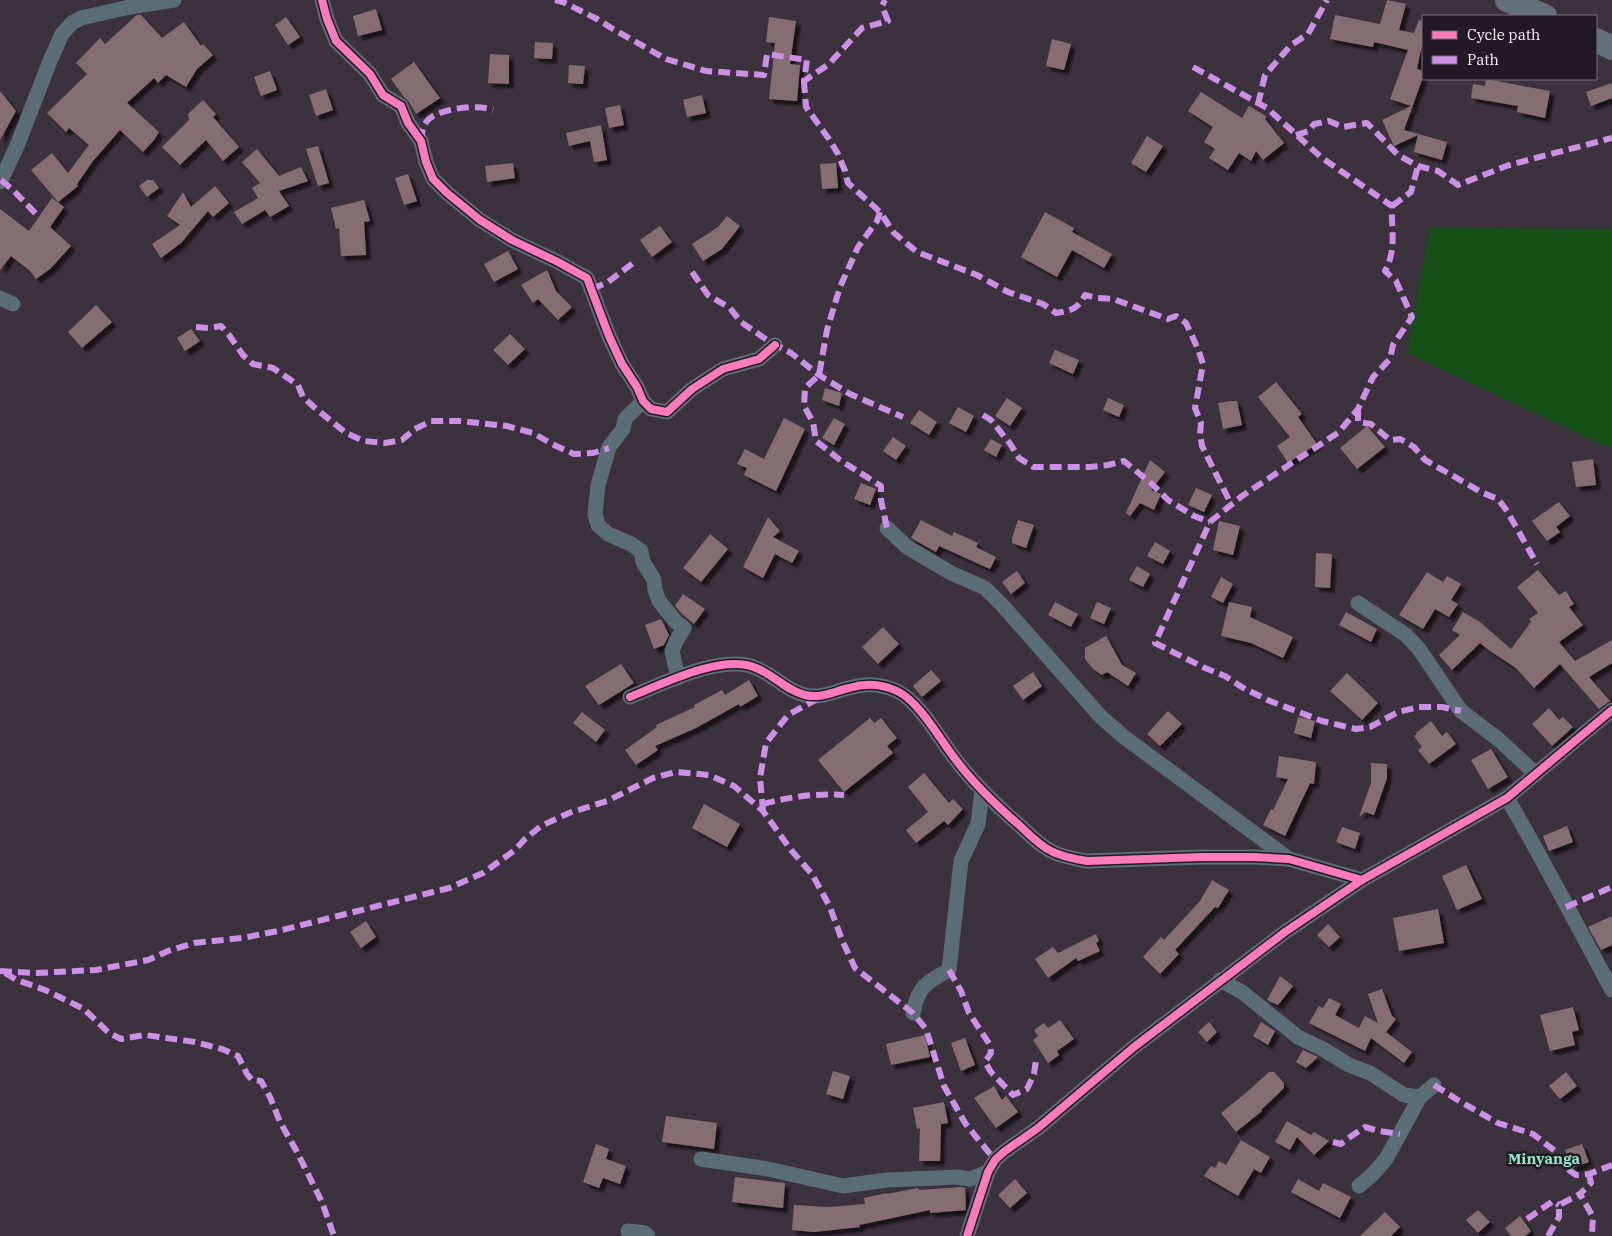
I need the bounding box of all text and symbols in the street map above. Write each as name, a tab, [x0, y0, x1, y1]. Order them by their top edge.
legend	[1422, 15, 1597, 80]
text: Cycle path	[1467, 25, 1540, 44]
text: Path	[1467, 50, 1499, 69]
district label: Minyanga	[1508, 1149, 1581, 1168]

